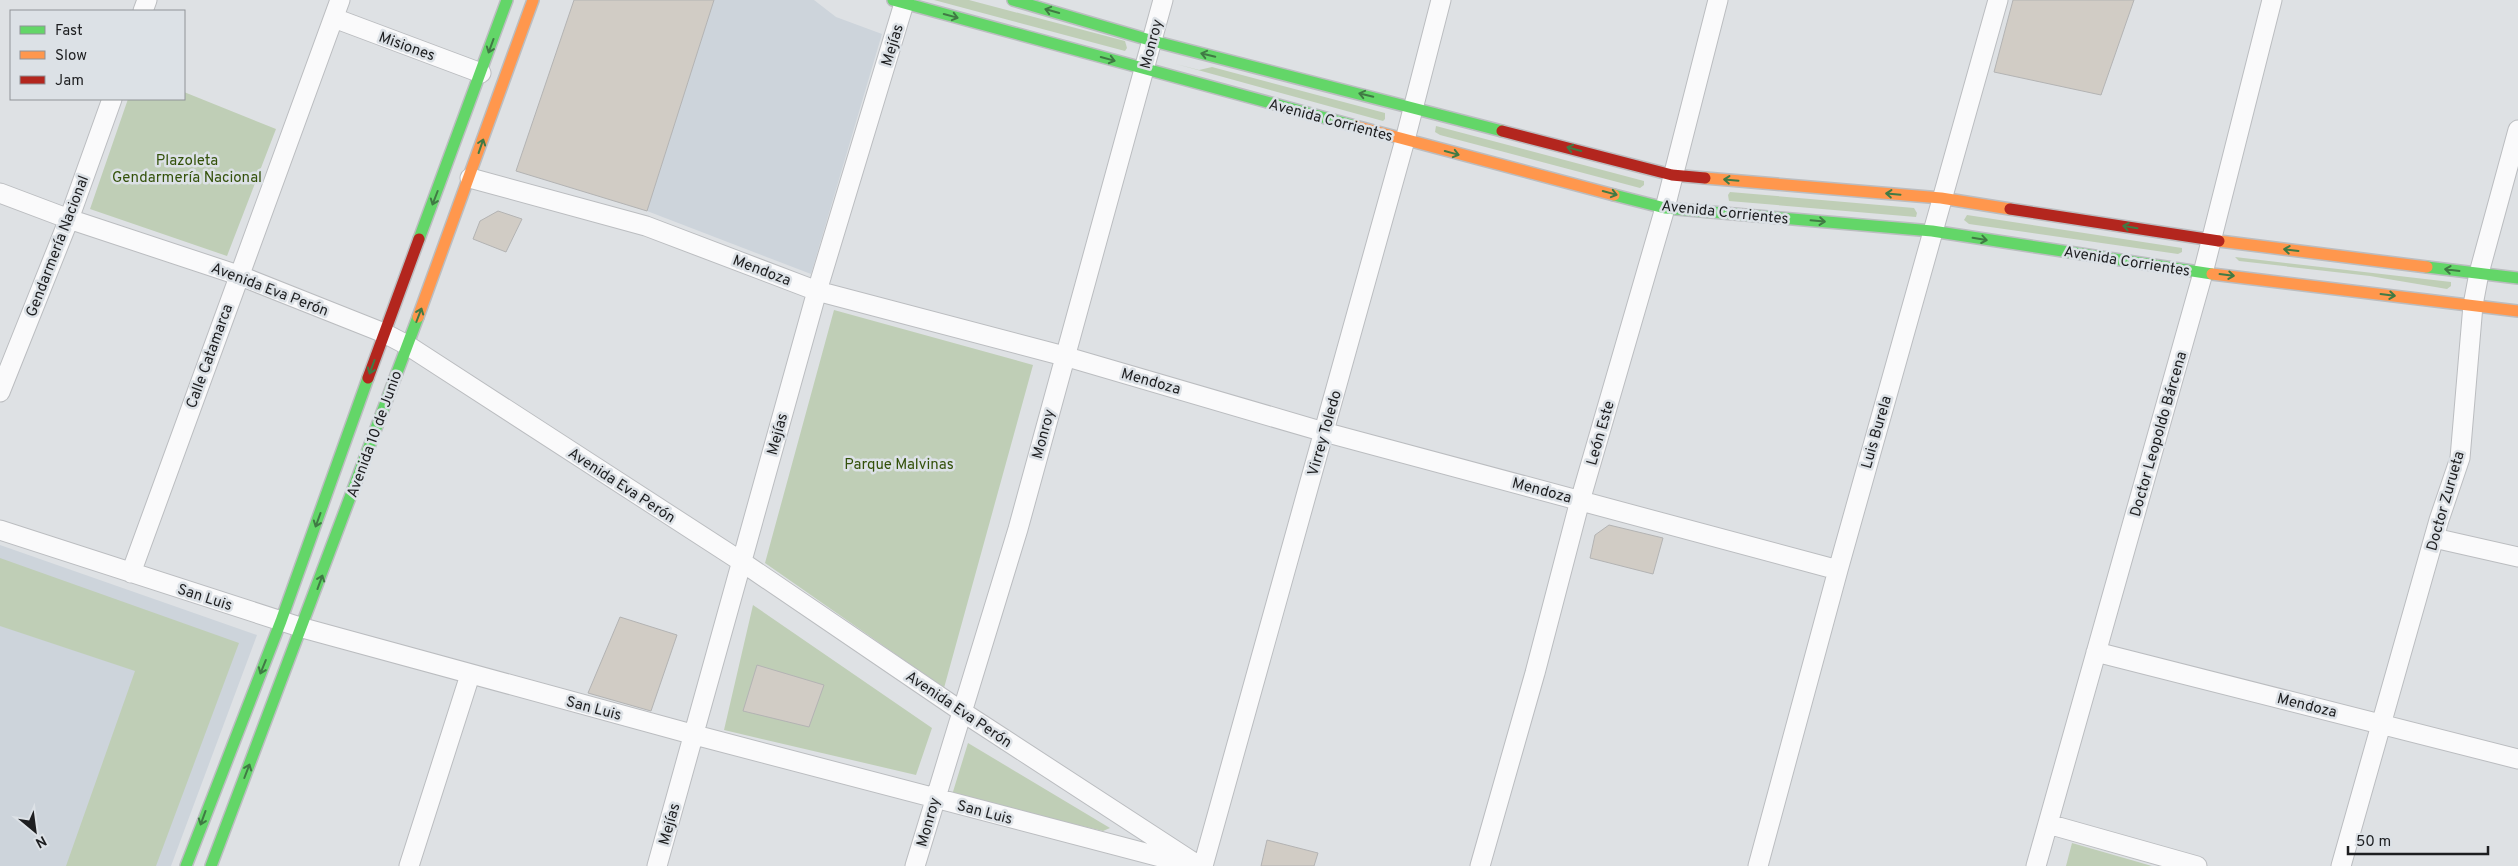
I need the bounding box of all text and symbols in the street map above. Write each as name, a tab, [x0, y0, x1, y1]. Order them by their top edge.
one-way arrow	[1044, 6, 1060, 16]
legend	[10, 10, 185, 100]
one-way arrow	[943, 12, 959, 22]
street label: Monroy	[1137, 17, 1168, 71]
text: Fast	[55, 22, 83, 41]
street label: Mejías	[878, 22, 909, 69]
street label: Misiones	[376, 28, 437, 66]
one-way arrow	[486, 38, 495, 53]
text: Slow	[55, 47, 87, 66]
one-way arrow	[1201, 50, 1217, 59]
one-way arrow	[1100, 55, 1116, 65]
text: Jam	[55, 72, 84, 91]
one-way arrow	[1358, 90, 1374, 99]
street label: Avenida Corrientes	[1266, 96, 1395, 147]
one-way arrow	[477, 138, 487, 154]
one-way arrow	[1566, 144, 1582, 153]
one-way arrow	[1444, 148, 1460, 158]
park label: Plazoleta Gendarmería Nacional	[112, 152, 262, 188]
street label: Gendarmería Nacional	[23, 173, 94, 320]
one-way arrow	[1723, 175, 1739, 185]
one-way arrow	[1601, 189, 1617, 198]
one-way arrow	[1885, 189, 1901, 198]
one-way arrow	[430, 190, 439, 206]
street label: Avenida Corrientes	[1660, 197, 1789, 230]
one-way arrow	[1809, 216, 1825, 226]
one-way arrow	[2123, 221, 2139, 231]
one-way arrow	[1971, 234, 1987, 244]
street label: Avenida Corrientes	[2062, 243, 2191, 282]
one-way arrow	[2283, 245, 2299, 255]
street label: Mendoza	[730, 252, 793, 291]
street label: Avenida Eva Perón	[208, 259, 331, 322]
one-way arrow	[2445, 265, 2461, 275]
one-way arrow	[2219, 270, 2235, 280]
one-way arrow	[2380, 290, 2396, 300]
street label: Calle Catamarca	[183, 302, 238, 411]
one-way arrow	[415, 308, 424, 323]
street label: Doctor Leopoldo Bárcena	[2127, 350, 2192, 519]
one-way arrow	[367, 359, 376, 374]
street label: Mendoza	[1119, 365, 1183, 400]
street label: Avenida 10 de Junio	[344, 369, 407, 500]
street label: Virrey Toledo	[1304, 388, 1347, 478]
street label: Luis Burela	[1858, 394, 1897, 471]
street label: León Este	[1583, 399, 1620, 468]
street label: Monroy	[1029, 407, 1060, 461]
street label: Mejías	[764, 411, 793, 457]
street label: Avenida Eva Perón	[564, 444, 678, 528]
street label: Doctor Zurueta	[2423, 449, 2470, 553]
park label: Parque Malvinas	[844, 456, 954, 475]
street label: Mendoza	[1510, 474, 1574, 509]
one-way arrow	[312, 512, 322, 528]
one-way arrow	[315, 575, 325, 590]
street label: San Luis	[175, 581, 234, 616]
one-way arrow	[258, 659, 267, 674]
street label: Avenida Eva Perón	[901, 668, 1015, 753]
street label: Mendoza	[2275, 690, 2339, 723]
street label: San Luis	[564, 693, 623, 726]
one-way arrow	[243, 764, 252, 780]
street label: Monroy	[913, 795, 946, 849]
street label: San Luis	[955, 797, 1014, 830]
street label: Mejías	[655, 801, 685, 848]
north arrow	[10, 806, 60, 856]
one-way arrow	[198, 809, 207, 825]
scale bar	[2348, 824, 2488, 856]
text: N	[32, 831, 49, 851]
text: 50 m	[2356, 833, 2391, 852]

